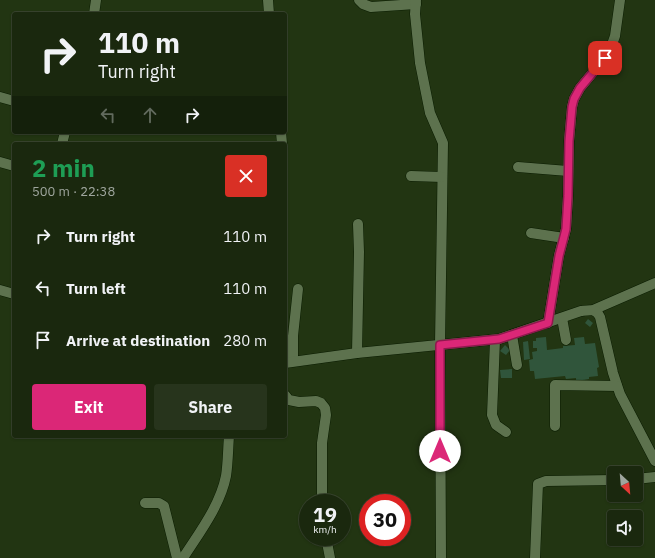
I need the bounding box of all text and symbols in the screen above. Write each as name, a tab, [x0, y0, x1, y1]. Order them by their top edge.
text: 110 m	[98, 24, 180, 61]
icon: right	[32, 28, 84, 80]
pin	[588, 41, 622, 75]
icon: arrive	[594, 47, 616, 69]
text: Turn right	[98, 60, 176, 83]
icon: left	[97, 104, 119, 126]
icon: ahead	[139, 104, 161, 126]
icon: right	[181, 104, 203, 126]
text: 2 min	[32, 152, 95, 184]
button: close	[225, 155, 267, 197]
text: 500 m · 22:38	[32, 183, 115, 200]
icon: right	[32, 225, 54, 247]
text: Turn right	[66, 227, 135, 246]
text: 110 m	[223, 227, 267, 246]
icon: left	[32, 277, 54, 299]
text: Turn left	[66, 279, 126, 298]
text: 110 m	[223, 279, 267, 298]
icon: arrive	[32, 329, 54, 351]
text: Arrive at destination	[66, 331, 210, 350]
text: 280 m	[223, 331, 267, 350]
button: Exit	[32, 384, 146, 430]
button: Share	[154, 384, 267, 430]
position arrow	[419, 430, 461, 472]
north arrow	[607, 466, 643, 502]
map controls	[607, 466, 643, 546]
speed limit sign: 30	[359, 494, 411, 546]
text: 19	[313, 501, 337, 528]
button: sound	[607, 510, 643, 546]
text: km/h	[313, 523, 337, 536]

